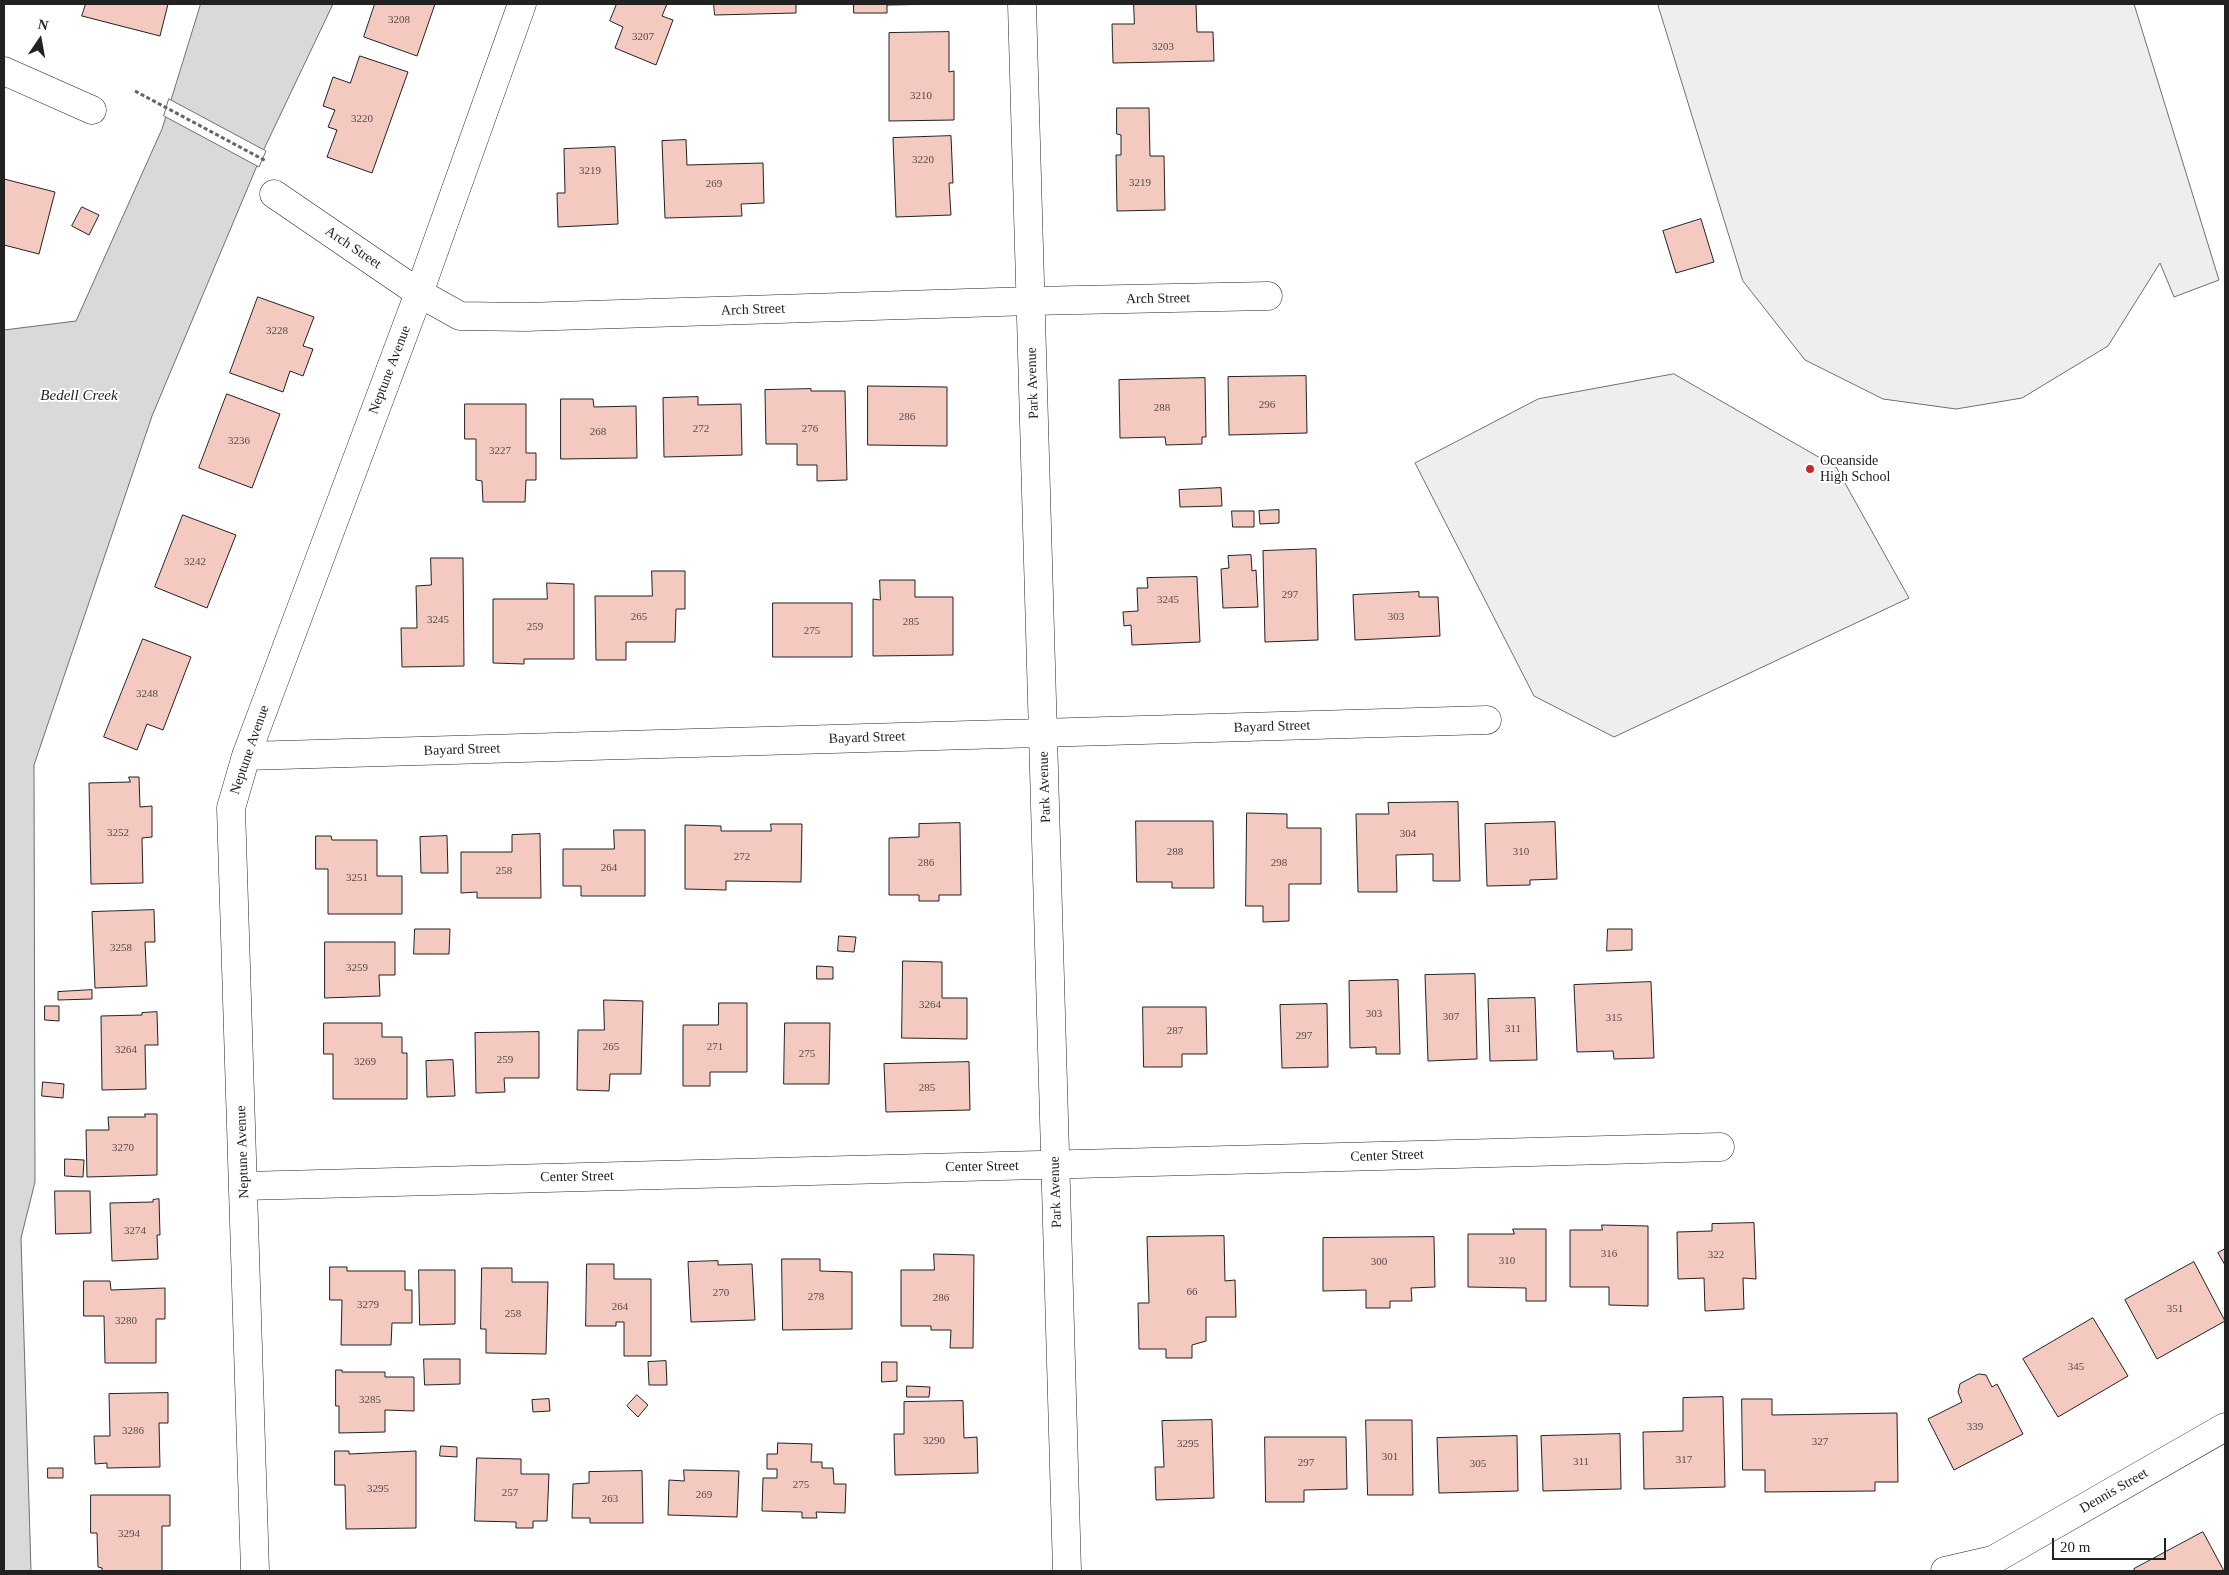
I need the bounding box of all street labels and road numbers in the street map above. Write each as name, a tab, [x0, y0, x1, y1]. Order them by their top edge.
street label: Arch Street	[322, 223, 384, 273]
street label: Arch Street	[1126, 290, 1190, 308]
street label: Arch Street	[721, 300, 785, 320]
street label: Neptune Avenue	[365, 323, 415, 417]
street label: Park Avenue	[1023, 347, 1043, 419]
street label: Neptune Avenue	[227, 703, 273, 797]
street label: Bayard Street	[1233, 717, 1311, 737]
street label: Bayard Street	[828, 728, 906, 748]
street label: Bayard Street	[423, 740, 501, 760]
street label: Park Avenue	[1035, 751, 1055, 823]
street label: Neptune Avenue	[233, 1105, 253, 1199]
street label: Center Street	[1350, 1146, 1424, 1166]
street label: Park Avenue	[1046, 1156, 1066, 1228]
street label: Center Street	[945, 1158, 1019, 1176]
street label: Center Street	[540, 1168, 614, 1186]
street label: Dennis Street	[2077, 1465, 2151, 1517]

